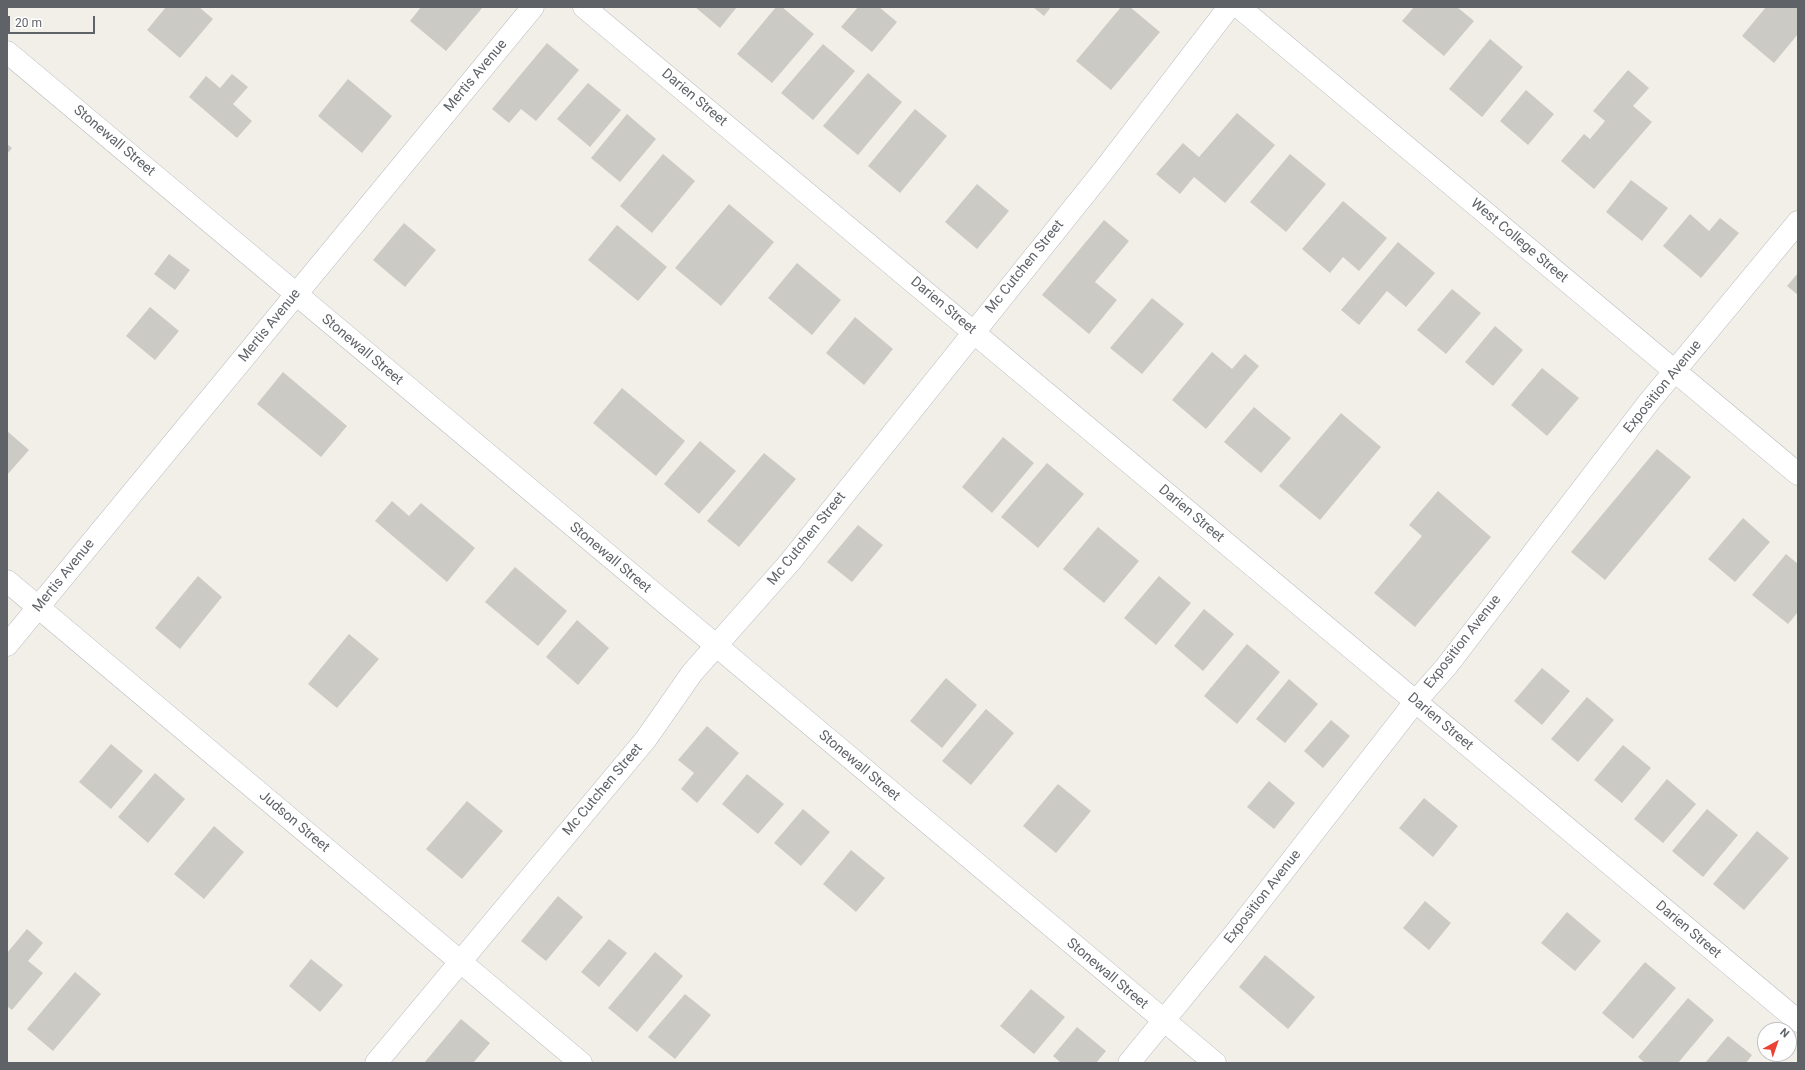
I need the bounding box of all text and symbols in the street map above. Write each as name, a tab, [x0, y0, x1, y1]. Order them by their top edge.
scale bar	[10, 8, 97, 34]
text: 20 m	[15, 16, 42, 30]
street label: Mertis Avenue	[441, 36, 511, 116]
street label: Darien Street	[658, 66, 730, 130]
street label: Stonewall Street	[70, 102, 158, 180]
street label: West College Street	[1467, 195, 1571, 287]
street label: Mc Cutchen Street	[982, 217, 1068, 317]
street label: Darien Street	[907, 274, 979, 338]
street label: Mertis Avenue	[235, 286, 305, 366]
street label: Stonewall Street	[318, 311, 406, 389]
street label: Exposition Avenue	[1620, 337, 1706, 437]
street label: Darien Street	[1155, 482, 1227, 546]
street label: Mc Cutchen Street	[764, 489, 850, 589]
street label: Stonewall Street	[566, 519, 654, 597]
street label: Mertis Avenue	[29, 536, 99, 616]
street label: Exposition Avenue	[1421, 592, 1505, 692]
street label: Darien Street	[1404, 690, 1476, 754]
street label: Stonewall Street	[815, 727, 903, 805]
street label: Mc Cutchen Street	[560, 741, 646, 839]
street label: Judson Street	[255, 788, 333, 856]
street label: Exposition Avenue	[1221, 847, 1305, 947]
street label: Darien Street	[1652, 898, 1724, 962]
street label: Stonewall Street	[1063, 935, 1151, 1013]
north arrow	[1757, 1022, 1797, 1062]
text: N	[1777, 1026, 1792, 1041]

